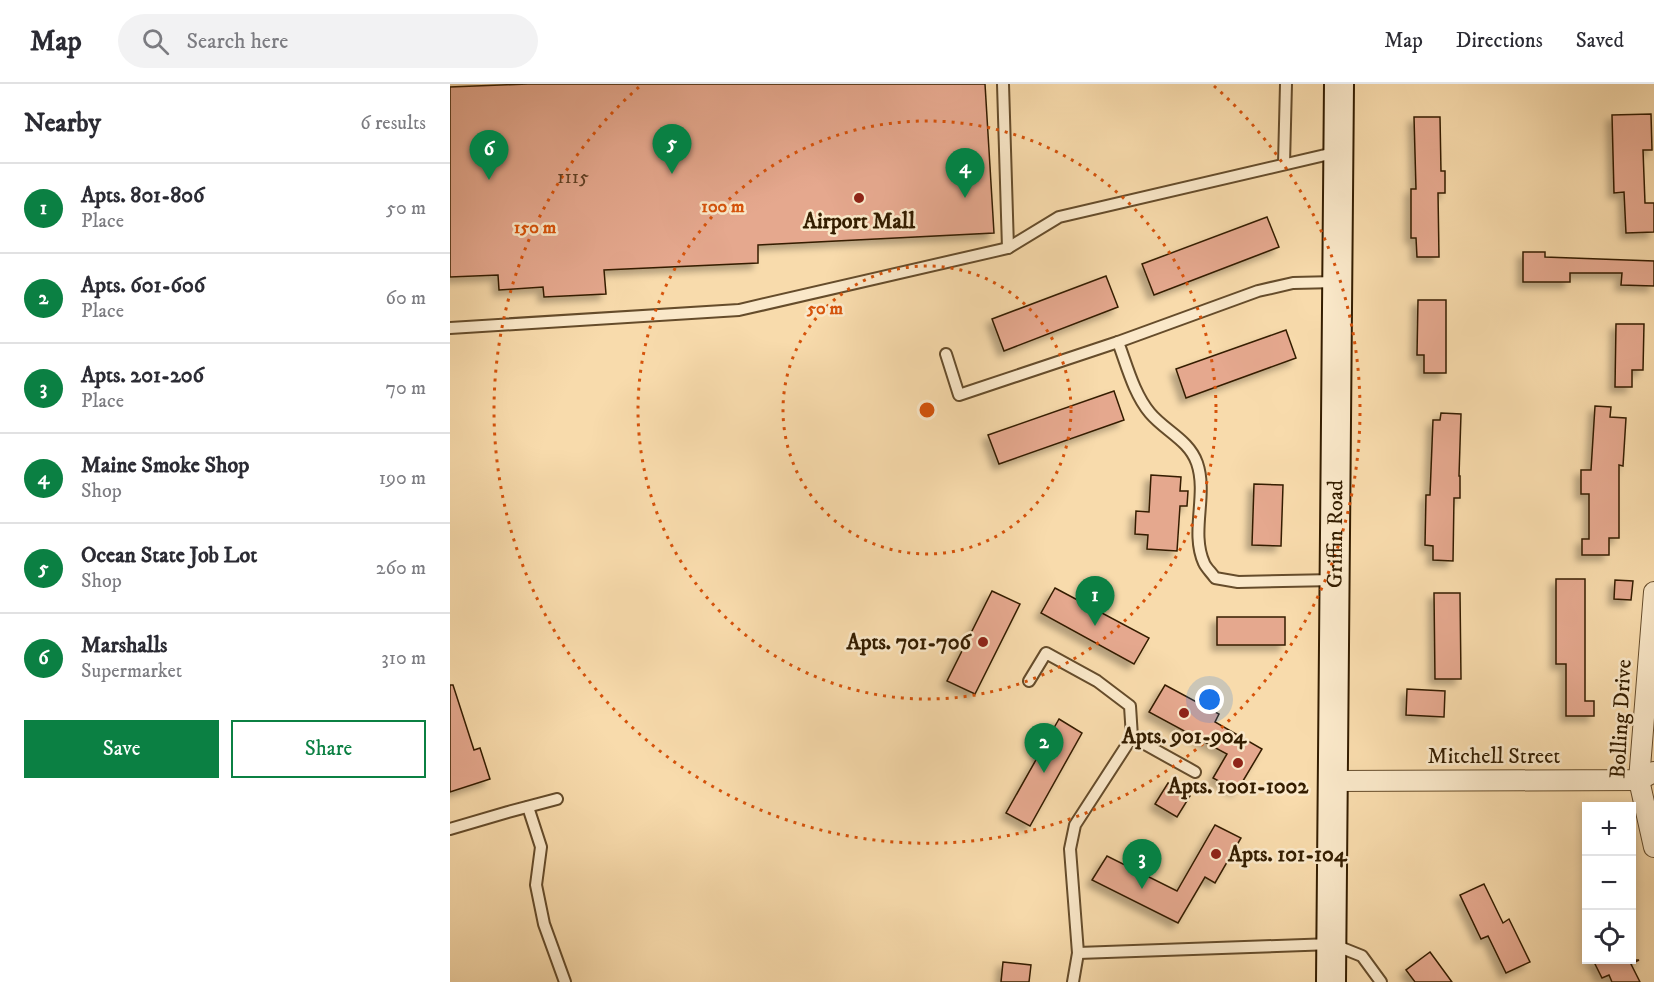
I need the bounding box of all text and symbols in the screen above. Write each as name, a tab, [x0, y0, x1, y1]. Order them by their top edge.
search box	[118, 14, 538, 68]
text: Map	[30, 24, 82, 59]
icon: search	[139, 25, 172, 58]
text: Search here	[187, 28, 288, 55]
text: Map	[1384, 28, 1423, 54]
text: Directions	[1456, 28, 1543, 54]
text: Saved	[1576, 28, 1624, 54]
text: Nearby	[24, 107, 101, 140]
text: 6 results	[360, 111, 426, 136]
pin: 5	[652, 124, 692, 174]
pin: 6	[470, 130, 508, 180]
pin: 4	[946, 148, 984, 198]
house number: 1115	[557, 165, 589, 190]
text: Apts. 801-806	[81, 182, 204, 209]
marker: Airport Mall	[852, 191, 866, 205]
text: 1	[40, 196, 47, 221]
text: 50 m	[386, 196, 426, 221]
text: 100 m	[701, 196, 745, 218]
place label: Airport Mall	[802, 208, 915, 235]
text: Place	[81, 209, 124, 234]
text: 150 m	[514, 217, 557, 239]
text: Apts. 601-606	[81, 272, 205, 299]
text: 2	[39, 286, 48, 311]
text: 60 m	[386, 286, 426, 311]
text: 50 m	[806, 298, 843, 320]
text: Place	[81, 299, 124, 324]
text: Apts. 201-206	[81, 362, 204, 389]
text: 3	[40, 376, 47, 401]
text: 70 m	[385, 376, 426, 401]
text: Place	[81, 389, 124, 414]
centre of rings	[917, 400, 937, 420]
text: Maine Smoke Shop	[81, 452, 249, 479]
text: 4	[38, 466, 49, 491]
text: 190 m	[379, 466, 426, 491]
text: Shop	[81, 479, 122, 504]
street label: Griffin Road	[1321, 480, 1349, 588]
text: Ocean State Job Lot	[81, 542, 257, 569]
text: 5	[39, 556, 48, 581]
text: 260 m	[376, 556, 426, 581]
text: Shop	[81, 569, 122, 594]
pin: 1	[1076, 576, 1114, 626]
place label: Apts. 701-706	[845, 629, 973, 656]
text: Marshalls	[81, 632, 167, 659]
marker: Apts. 701-706	[976, 635, 990, 649]
text: 6	[38, 646, 49, 671]
text: 310 m	[381, 646, 426, 671]
text: Supermarket	[81, 659, 182, 684]
street label: Bolling Drive	[1604, 659, 1638, 779]
your location	[1195, 685, 1224, 714]
marker: Apts. 901-904	[1177, 706, 1191, 720]
button: Save	[24, 720, 219, 778]
button: Share	[231, 720, 426, 778]
place label: Apts. 901-904	[1121, 723, 1248, 750]
pin: 2	[1024, 724, 1064, 773]
street label: Mitchell Street	[1428, 743, 1560, 770]
marker: Apts. 1001-1002	[1231, 756, 1245, 770]
place label: Apts. 1001-1002	[1167, 773, 1309, 800]
map controls	[1582, 802, 1636, 964]
button: +	[1582, 802, 1636, 856]
pin: 3	[1122, 840, 1162, 889]
place label: Apts. 101-104	[1227, 841, 1348, 868]
marker: Apts. 101-104	[1209, 847, 1223, 861]
button: −	[1582, 856, 1636, 910]
button: locate	[1582, 910, 1636, 964]

